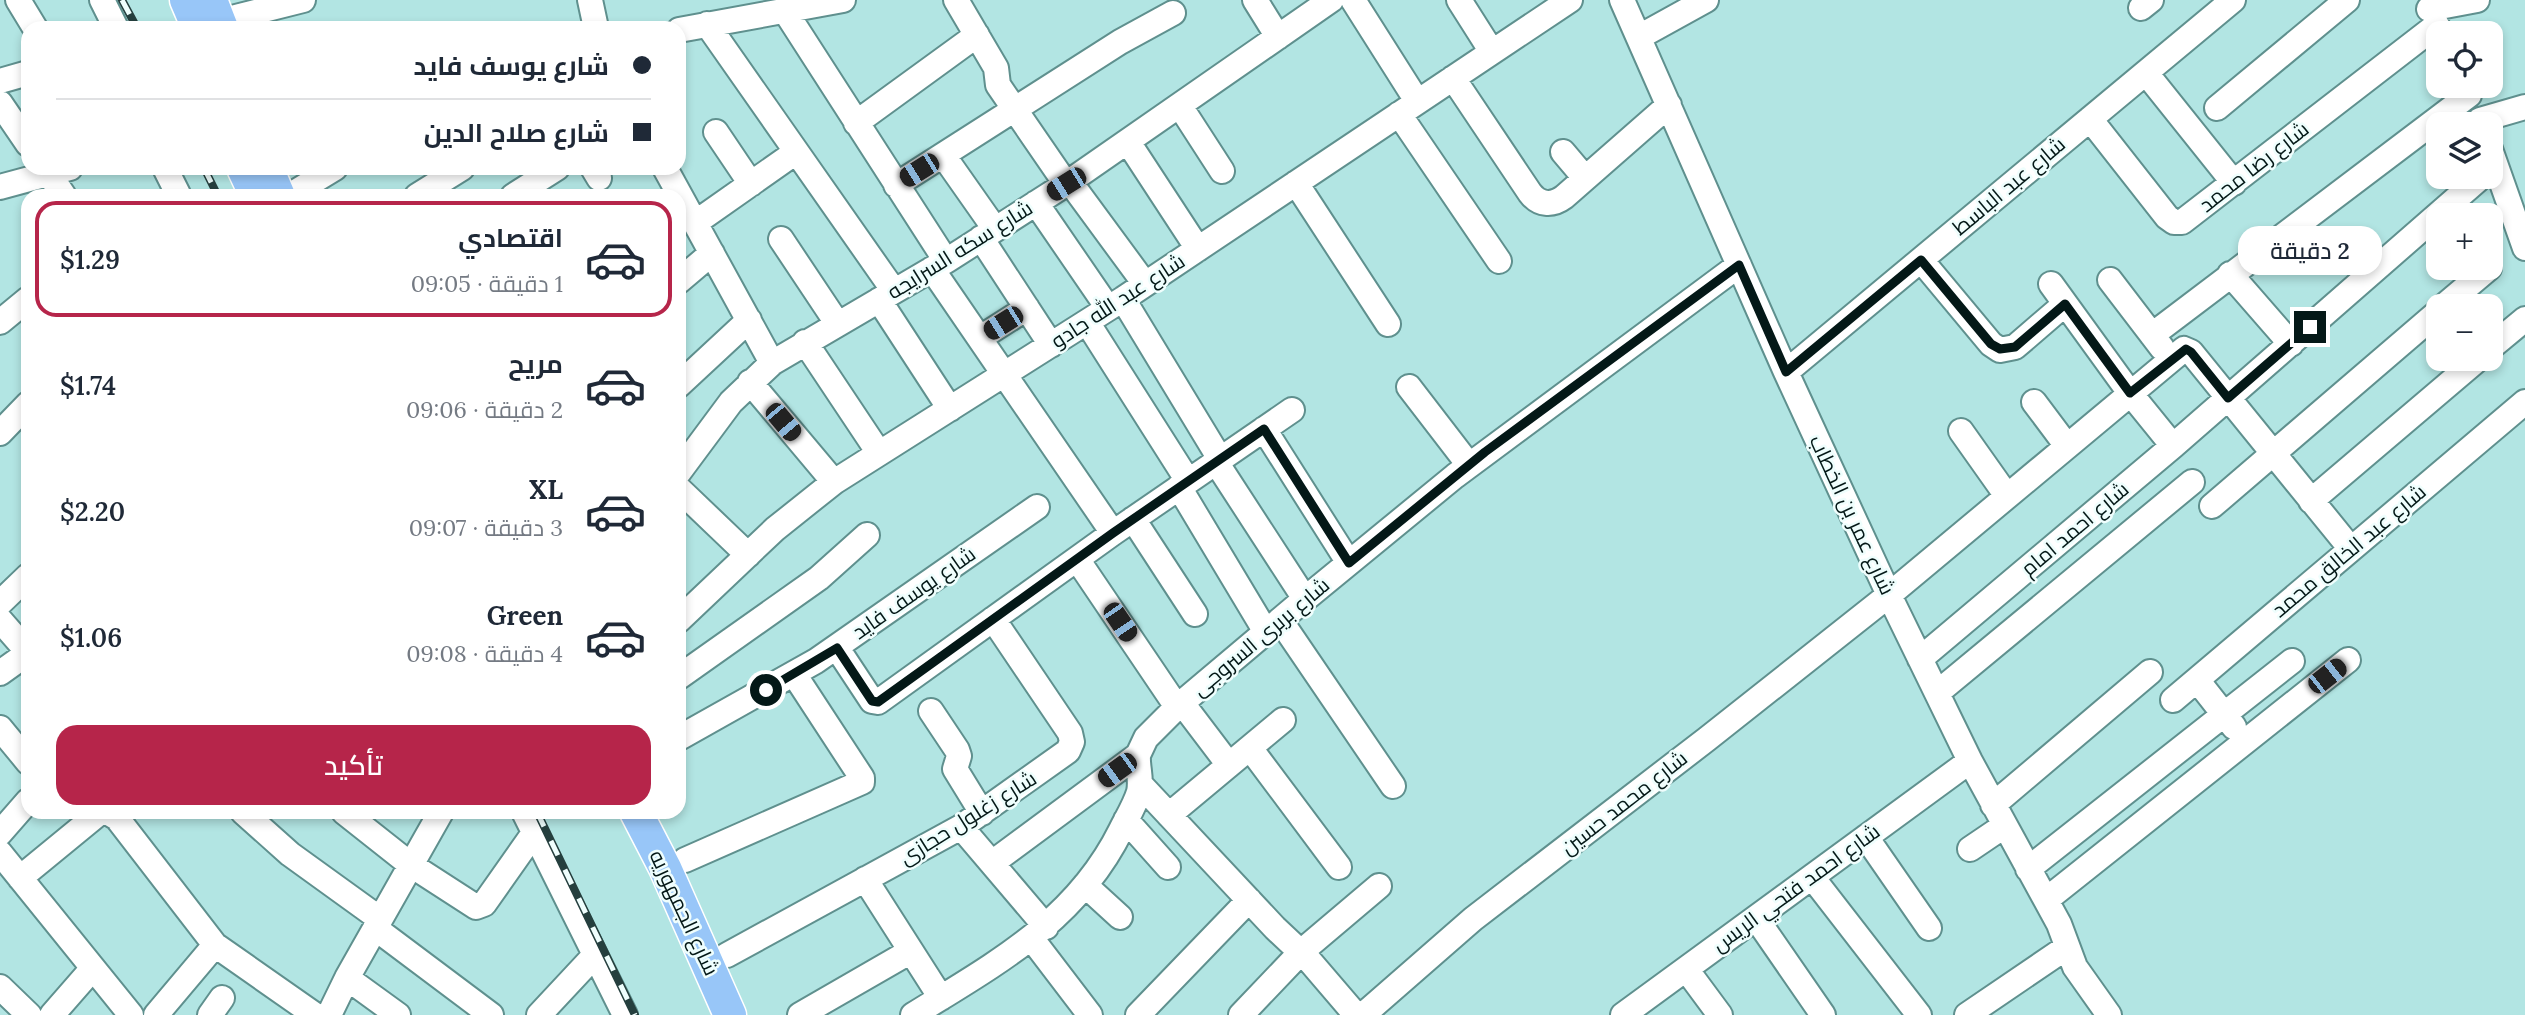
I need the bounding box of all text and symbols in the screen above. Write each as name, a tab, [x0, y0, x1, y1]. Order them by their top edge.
map controls	[2426, 21, 2503, 371]
button: locate	[2426, 21, 2503, 98]
text: شارع يوسف فايد	[414, 49, 609, 82]
button: layers	[2426, 112, 2503, 189]
street label: شارع رضا محمد	[2193, 115, 2315, 219]
text: شارع صلاح الدين	[424, 116, 609, 149]
street label: شارع عبد الباسط	[1947, 130, 2071, 242]
car	[896, 150, 943, 190]
car	[1043, 164, 1090, 204]
street label: شارع سكه السرايجه	[882, 194, 1038, 306]
button: +	[2426, 203, 2503, 280]
text: اقتصادي	[458, 221, 563, 254]
callout: 2 دقيقة	[2238, 226, 2382, 274]
icon: car	[584, 228, 647, 291]
text: 2 دقيقة	[2270, 236, 2350, 265]
text: $1.29	[60, 243, 120, 276]
street label: شارع عبد الله جادو	[1046, 247, 1190, 355]
text: 1 دقيقة · 09:05	[411, 269, 563, 298]
button: −	[2426, 294, 2503, 371]
car	[980, 303, 1027, 343]
route end	[2294, 311, 2326, 343]
text: مريح	[508, 347, 563, 380]
icon: car	[584, 354, 647, 417]
text: $1.74	[60, 369, 116, 402]
text: 2 دقيقة · 09:06	[406, 395, 563, 424]
car	[762, 399, 805, 445]
street label: شارع عمر بن الخطاب	[1803, 431, 1901, 599]
text: XL	[529, 473, 563, 506]
street label: شارع احمد امام	[2015, 476, 2135, 582]
street label: شارع عبد الخالق محمد	[2266, 478, 2432, 624]
icon: car	[584, 480, 647, 543]
text: $2.20	[60, 495, 125, 528]
text: 3 دقيقة · 09:07	[409, 513, 563, 542]
street label: شارع يوسف فايد	[847, 540, 981, 646]
street label: شارع بربرى السروجى	[1186, 571, 1336, 703]
text: Green	[487, 599, 563, 632]
car	[1100, 599, 1141, 645]
icon: car	[584, 606, 647, 669]
text: $1.06	[60, 621, 122, 654]
text: 4 دقيقة · 09:08	[406, 639, 563, 668]
car	[2304, 655, 2351, 697]
route start	[750, 674, 782, 706]
button: تأكيد	[56, 725, 651, 805]
street label: شارع محمد حسين	[1555, 745, 1693, 861]
car	[1094, 749, 1141, 791]
street label: شارع زغلول حجازى	[894, 764, 1042, 872]
street label: شارع احمد فتحي الريس	[1706, 818, 1887, 960]
street label: شارع الجمهوريه	[643, 846, 725, 980]

